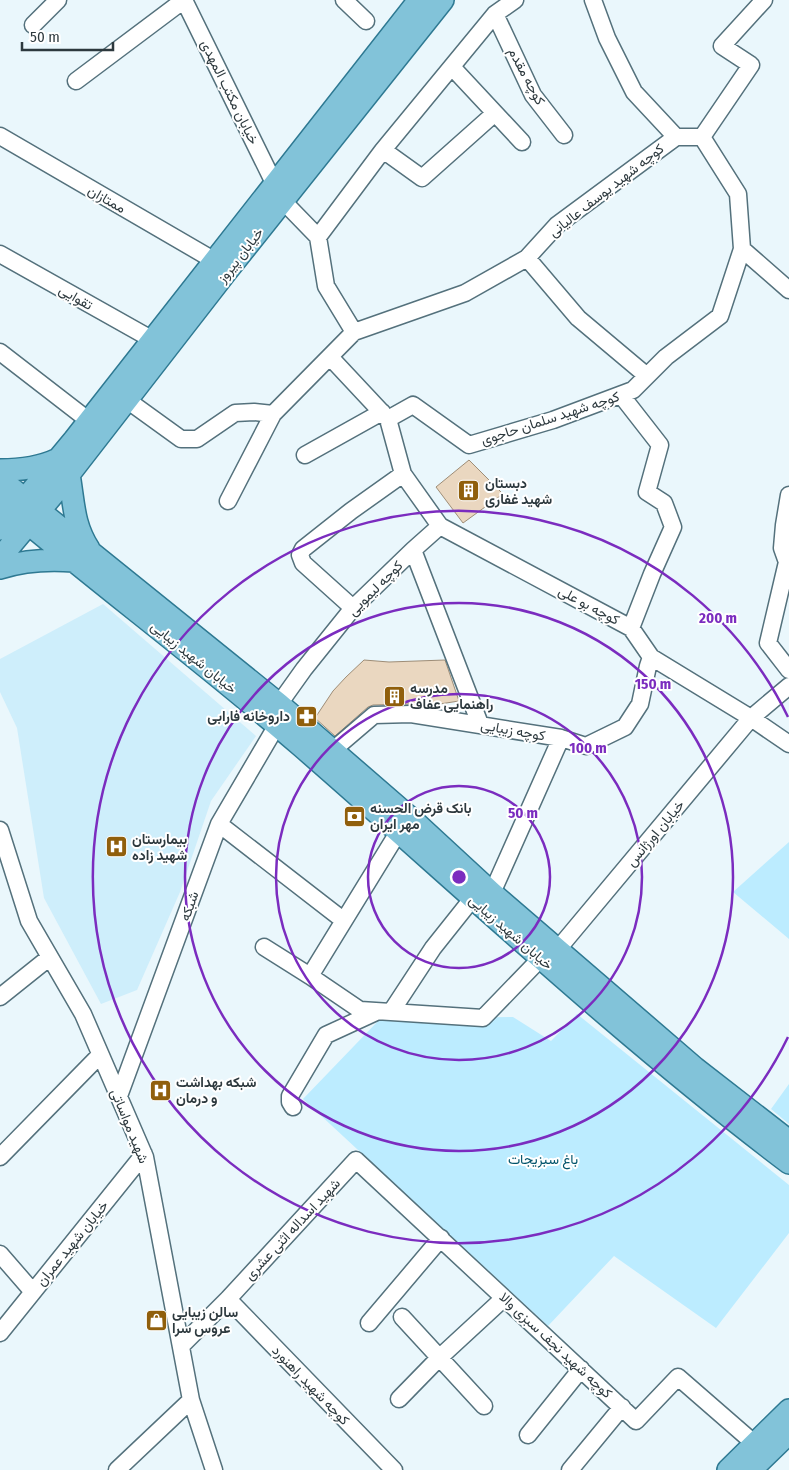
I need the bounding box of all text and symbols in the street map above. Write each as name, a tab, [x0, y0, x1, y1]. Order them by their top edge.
scale bar	[22, 20, 114, 52]
text: 50 m	[30, 28, 60, 46]
street label: خیابان مکتب المهدی	[197, 37, 262, 147]
street label: کوچه مقدم	[503, 45, 549, 108]
street label: کوچه شهید یوسف عالیانی	[545, 140, 668, 242]
street label: ممتازان	[85, 182, 129, 217]
street label: خیابان پیروز	[213, 224, 268, 288]
street label: تقوایی	[56, 281, 96, 314]
street label: کوچه شهید سلمان حاجوی	[479, 388, 622, 450]
place label: دبستان شهید غفاری	[485, 475, 552, 508]
building icon: دبستان شهید غفاری	[457, 479, 481, 503]
street label: کوچه لیمویی	[344, 557, 407, 620]
street label: کوچه بو علی	[555, 582, 622, 630]
text: 200 m	[698, 609, 737, 627]
street label: خیابان شهید زیبایی	[147, 618, 240, 697]
text: 150 m	[635, 675, 671, 693]
place label: مدرسه راهنمایی عفاف	[410, 680, 493, 713]
building icon: مدرسه راهنمایی عفاف	[382, 684, 406, 708]
pharmacy icon: داروخانه فارابی	[294, 704, 318, 728]
place label: داروخانه فارابی	[207, 708, 290, 725]
street label: کوچه زیبایی	[479, 716, 547, 746]
text: 100 m	[569, 739, 607, 757]
street label: خیابان اورژانس	[623, 797, 688, 870]
place label: بانک قرض الحسنه مهر ایران	[370, 800, 472, 833]
bank icon: بانک قرض الحسنه مهر ایران	[342, 804, 366, 828]
text: 50 m	[508, 804, 538, 822]
place label: بیمارستان شهید زاده	[132, 831, 187, 864]
hospital icon: بیمارستان شهید زاده	[104, 835, 128, 859]
centre of rings	[450, 868, 468, 886]
street label: شبکه	[176, 889, 203, 923]
street label: خیابان شهید زیبایی	[465, 891, 556, 973]
place label: شبکه بهداشت و درمان	[176, 1074, 256, 1107]
hospital icon: شبکه بهداشت و درمان	[148, 1078, 172, 1102]
street label: شهید مواساتی	[107, 1086, 152, 1166]
park label: باغ سبزیجات	[508, 1151, 578, 1170]
street label: شهید اسداله اثنی عشری	[241, 1175, 344, 1284]
street label: خیابان شهید عمران	[33, 1197, 112, 1289]
street label: کوچه شهید نجف سبزی والا	[495, 1289, 616, 1403]
place label: سالن زیبایی عروس سرا	[172, 1304, 238, 1337]
shop icon: سالن زیبایی عروس سرا	[144, 1308, 168, 1332]
street label: کوچه شهید راهنورد	[268, 1342, 353, 1429]

